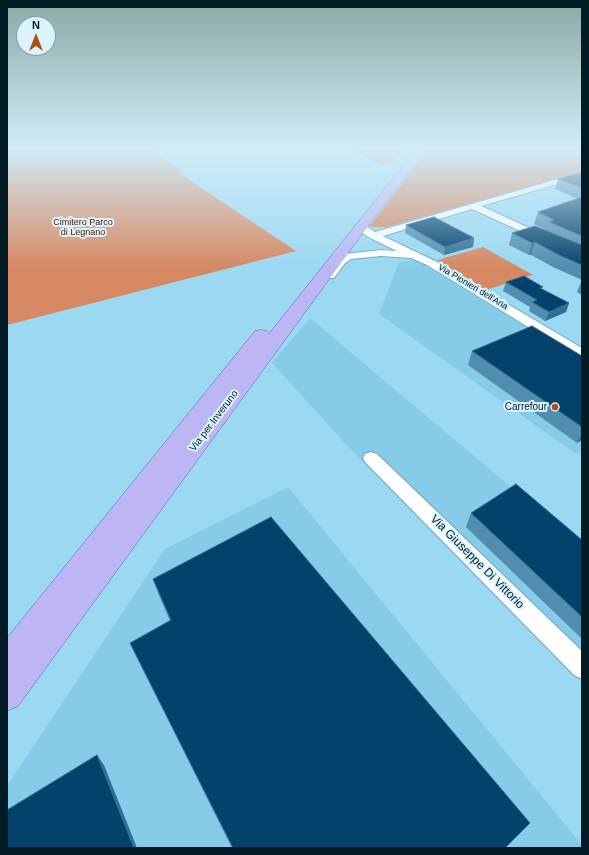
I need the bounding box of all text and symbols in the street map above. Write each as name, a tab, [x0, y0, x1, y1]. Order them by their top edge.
north arrow	[16, 16, 56, 56]
text: N	[32, 19, 40, 31]
park label: Cimitero Parco di Legnano	[53, 218, 113, 239]
street label: Via Pionieri dell'Aria	[436, 262, 510, 312]
street label: Via per Inveruno	[187, 388, 241, 454]
place label: Carrefour	[505, 401, 547, 413]
marker: Carrefour	[550, 402, 560, 412]
street label: Via Giuseppe Di Vittorio	[427, 512, 527, 612]

